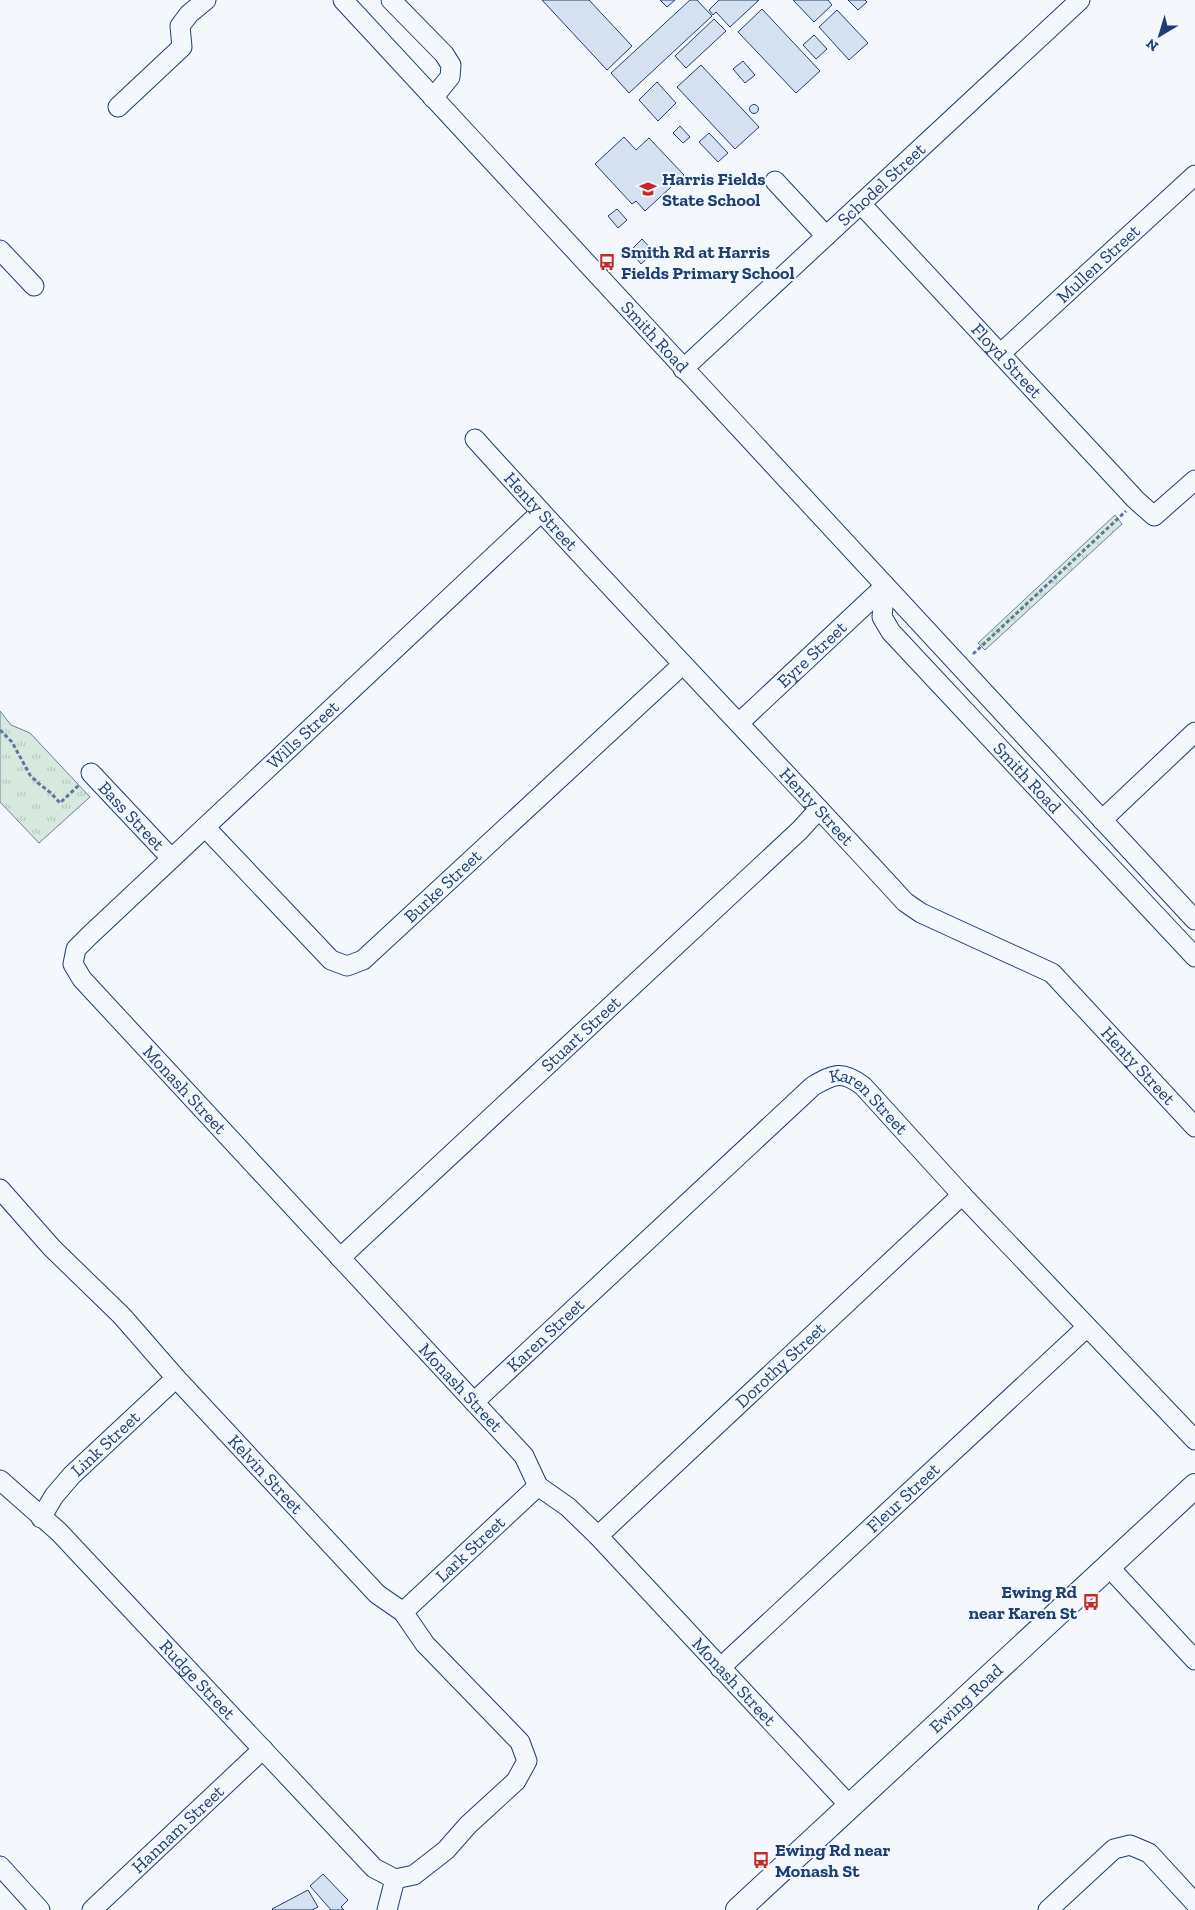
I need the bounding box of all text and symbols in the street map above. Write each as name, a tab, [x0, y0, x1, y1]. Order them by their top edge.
north arrow	[1135, 10, 1185, 60]
text: N	[1143, 35, 1162, 55]
street label: Schodel Street	[833, 138, 930, 231]
place label: Harris Fields State School	[662, 168, 765, 211]
school or university icon: Harris Fields State School	[638, 179, 658, 199]
street label: Mullen Street	[1052, 220, 1145, 308]
place label: Smith Rd at Harris Fields Primary School	[621, 241, 795, 284]
bus stop icon: Smith Rd at Harris Fields Primary School	[597, 252, 617, 272]
street label: Smith Road	[616, 296, 693, 377]
street label: Floyd Street	[967, 319, 1047, 403]
street label: Henty Street	[499, 468, 583, 556]
street label: Eyre Street	[773, 616, 852, 692]
street label: Wills Street	[262, 696, 344, 774]
street label: Smith Road	[989, 737, 1066, 818]
street label: Henty Street	[775, 763, 859, 851]
street label: Bass Street	[94, 777, 169, 855]
street label: Burke Street	[399, 845, 486, 927]
street label: Stuart Street	[536, 991, 626, 1076]
street label: Henty Street	[1096, 1022, 1180, 1110]
street label: Monash Street	[138, 1041, 231, 1139]
street label: Karen Street	[827, 1064, 913, 1139]
street label: Karen Street	[502, 1293, 589, 1377]
street label: Dorothy Street	[731, 1317, 830, 1413]
street label: Monash Street	[414, 1339, 507, 1437]
street label: Link Street	[66, 1406, 145, 1481]
street label: Kelvin Street	[223, 1430, 308, 1519]
street label: Fleur Street	[862, 1458, 945, 1537]
street label: Lark Street	[431, 1511, 510, 1587]
place label: Ewing Rd near Karen St	[968, 1581, 1078, 1624]
bus stop icon: Ewing Rd near Karen St	[1081, 1592, 1101, 1612]
street label: Monash Street	[687, 1633, 781, 1731]
street label: Rudge Street	[155, 1635, 240, 1724]
street label: Ewing Road	[925, 1659, 1007, 1738]
street label: Hannam Street	[127, 1780, 229, 1878]
place label: Ewing Rd near Monash St	[775, 1839, 890, 1882]
bus stop icon: Ewing Rd near Monash St	[751, 1850, 771, 1870]

